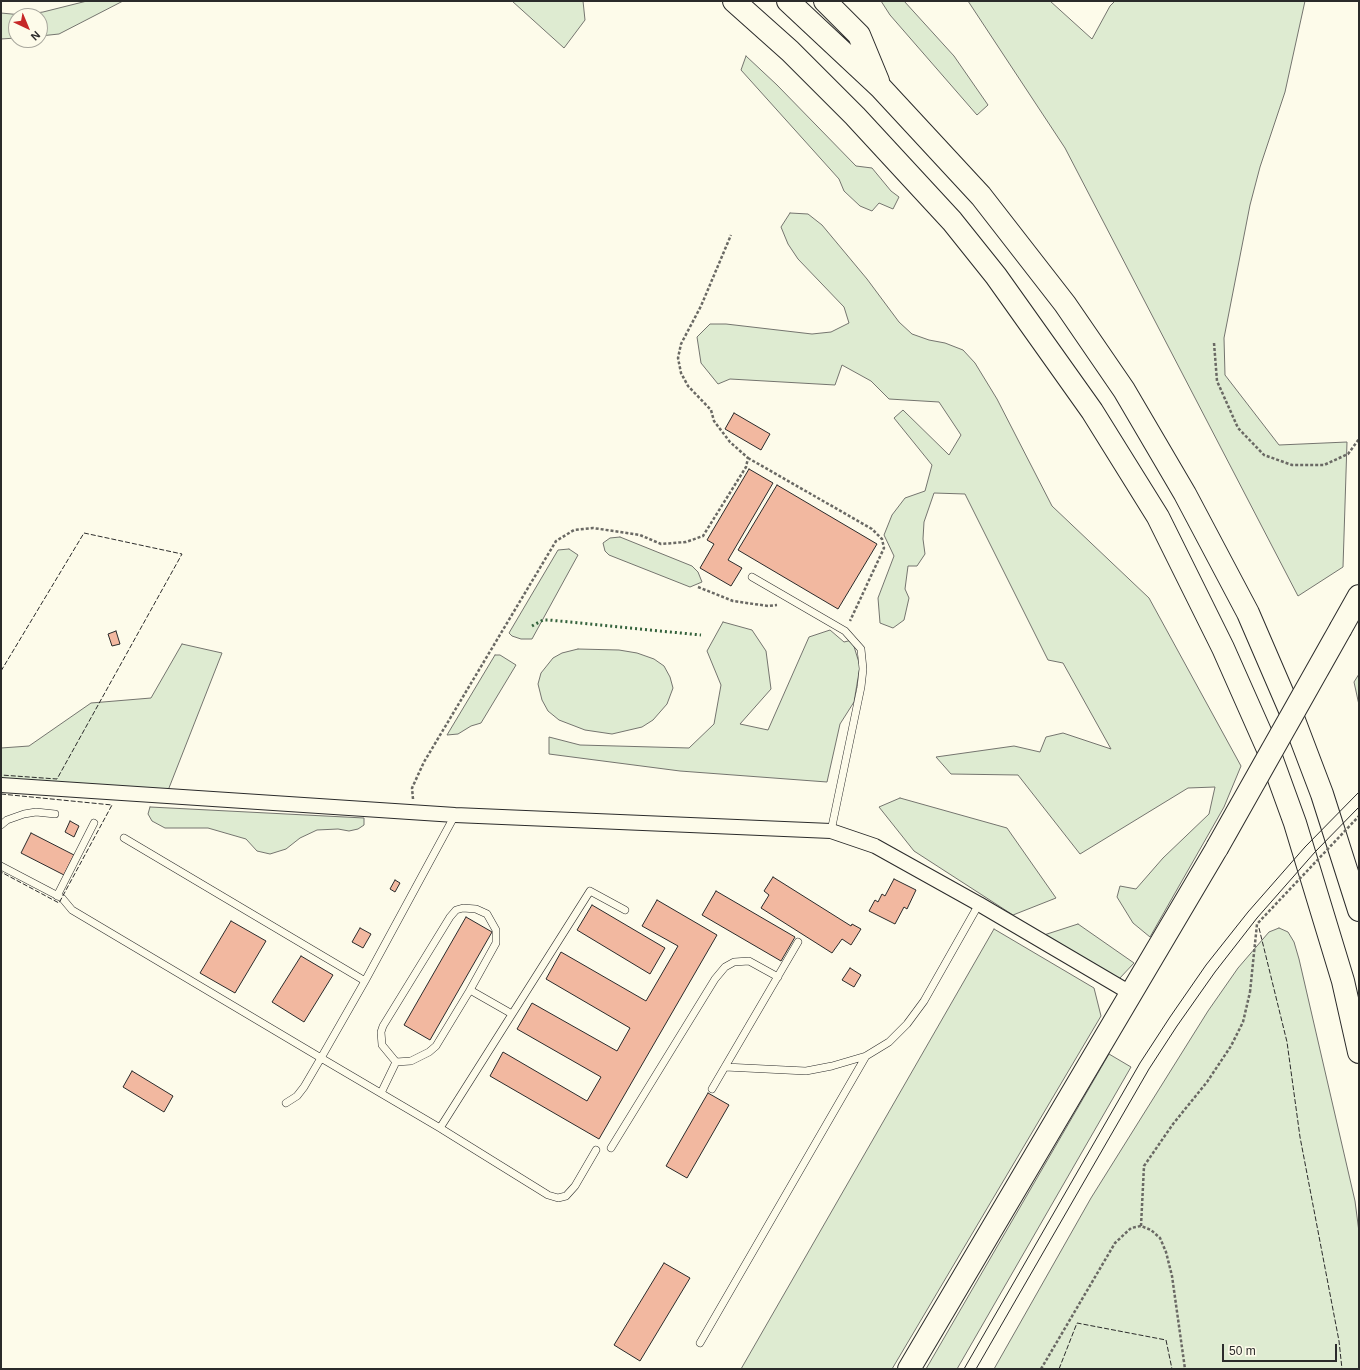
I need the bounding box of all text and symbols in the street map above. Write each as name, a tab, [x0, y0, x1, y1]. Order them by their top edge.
north arrow	[8, 8, 48, 48]
text: N	[29, 29, 43, 43]
scale bar	[1224, 1336, 1339, 1362]
text: 50 m	[1229, 1344, 1256, 1358]

